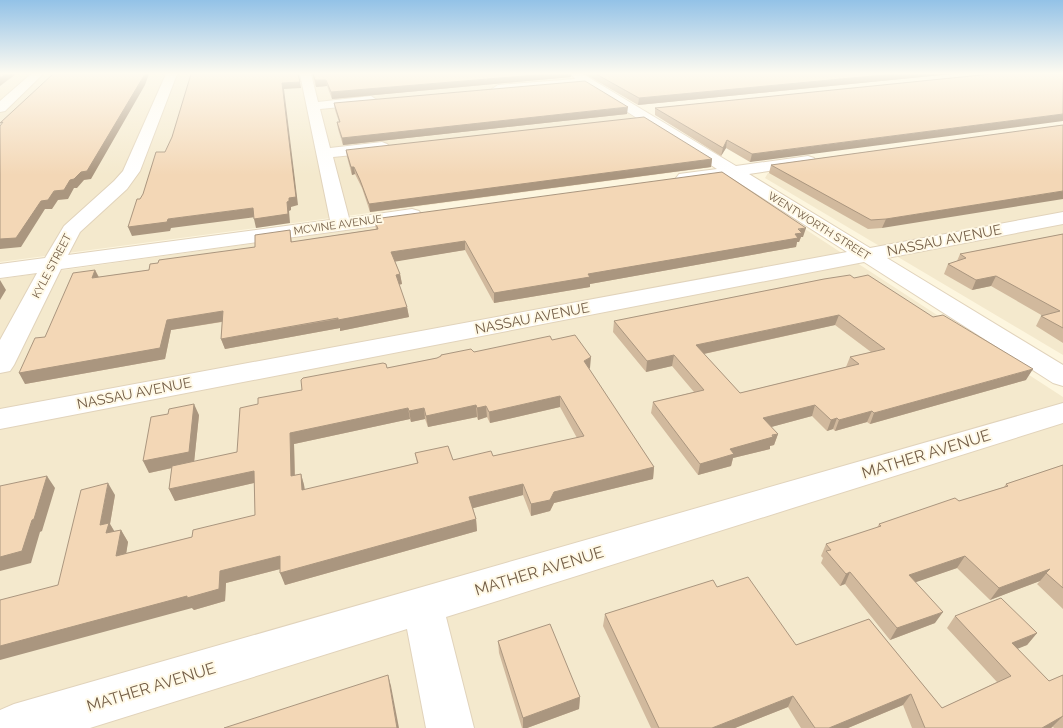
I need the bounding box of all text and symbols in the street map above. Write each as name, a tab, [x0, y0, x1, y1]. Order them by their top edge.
street label: WENTWORTH STREET	[765, 189, 873, 263]
street label: MCVINE AVENUE	[293, 212, 383, 238]
street label: NASSAU AVENUE	[885, 221, 1003, 259]
street label: KYLE STREET	[30, 231, 74, 300]
street label: NASSAU AVENUE	[473, 299, 591, 337]
street label: NASSAU AVENUE	[75, 374, 193, 412]
street label: MATHER AVENUE	[859, 425, 993, 483]
street label: MATHER AVENUE	[472, 542, 606, 600]
street label: MATHER AVENUE	[84, 658, 218, 716]

